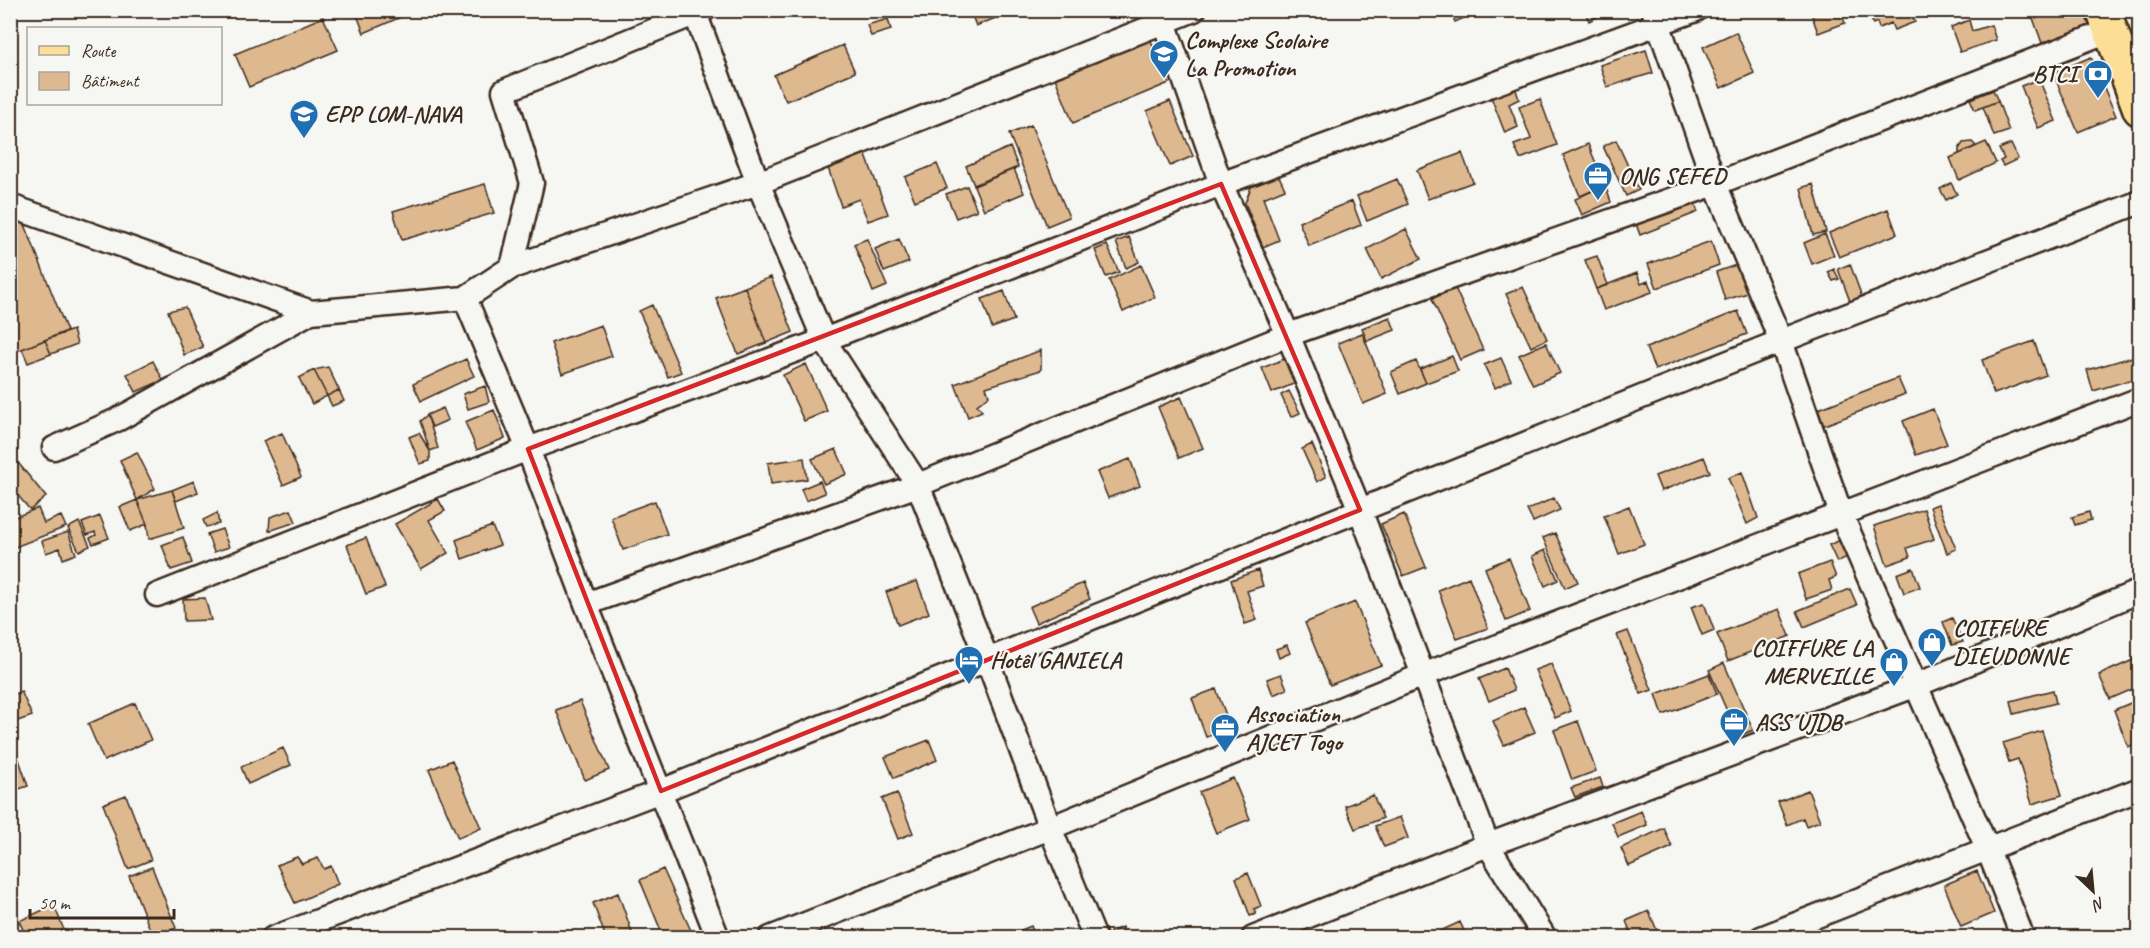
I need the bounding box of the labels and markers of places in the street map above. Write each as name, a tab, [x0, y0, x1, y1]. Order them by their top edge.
place label: Complexe Scolaire La Promotion	[1185, 25, 1329, 83]
school or university icon: Complexe Scolaire La Promotion	[1148, 38, 1180, 80]
bank icon: BTCI	[2082, 58, 2114, 100]
place label: BTCI	[2033, 59, 2082, 89]
school or university icon: EPP LOM-NAVA	[288, 98, 320, 140]
place label: EPP LOM-NAVA	[325, 99, 463, 129]
office icon: ONG SEFED	[1582, 160, 1614, 202]
place label: ONG SEFED	[1619, 161, 1728, 191]
place label: COIFFURE DIEUDONNE	[1953, 613, 2073, 671]
shop icon: COIFFURE DIEUDONNE	[1916, 626, 1948, 668]
place label: COIFFURE LA MERVEILLE	[1752, 633, 1876, 691]
hotel icon: Hotêl GANIELA	[953, 644, 985, 686]
place label: Hotêl GANIELA	[990, 645, 1123, 675]
shop icon: COIFFURE LA MERVEILLE	[1878, 646, 1910, 688]
place label: Association AJCET Togo	[1246, 699, 1344, 757]
office icon: ASS UJDB	[1718, 706, 1750, 748]
place label: ASS UJDB	[1755, 707, 1845, 737]
office icon: Association AJCET Togo	[1209, 712, 1241, 754]

